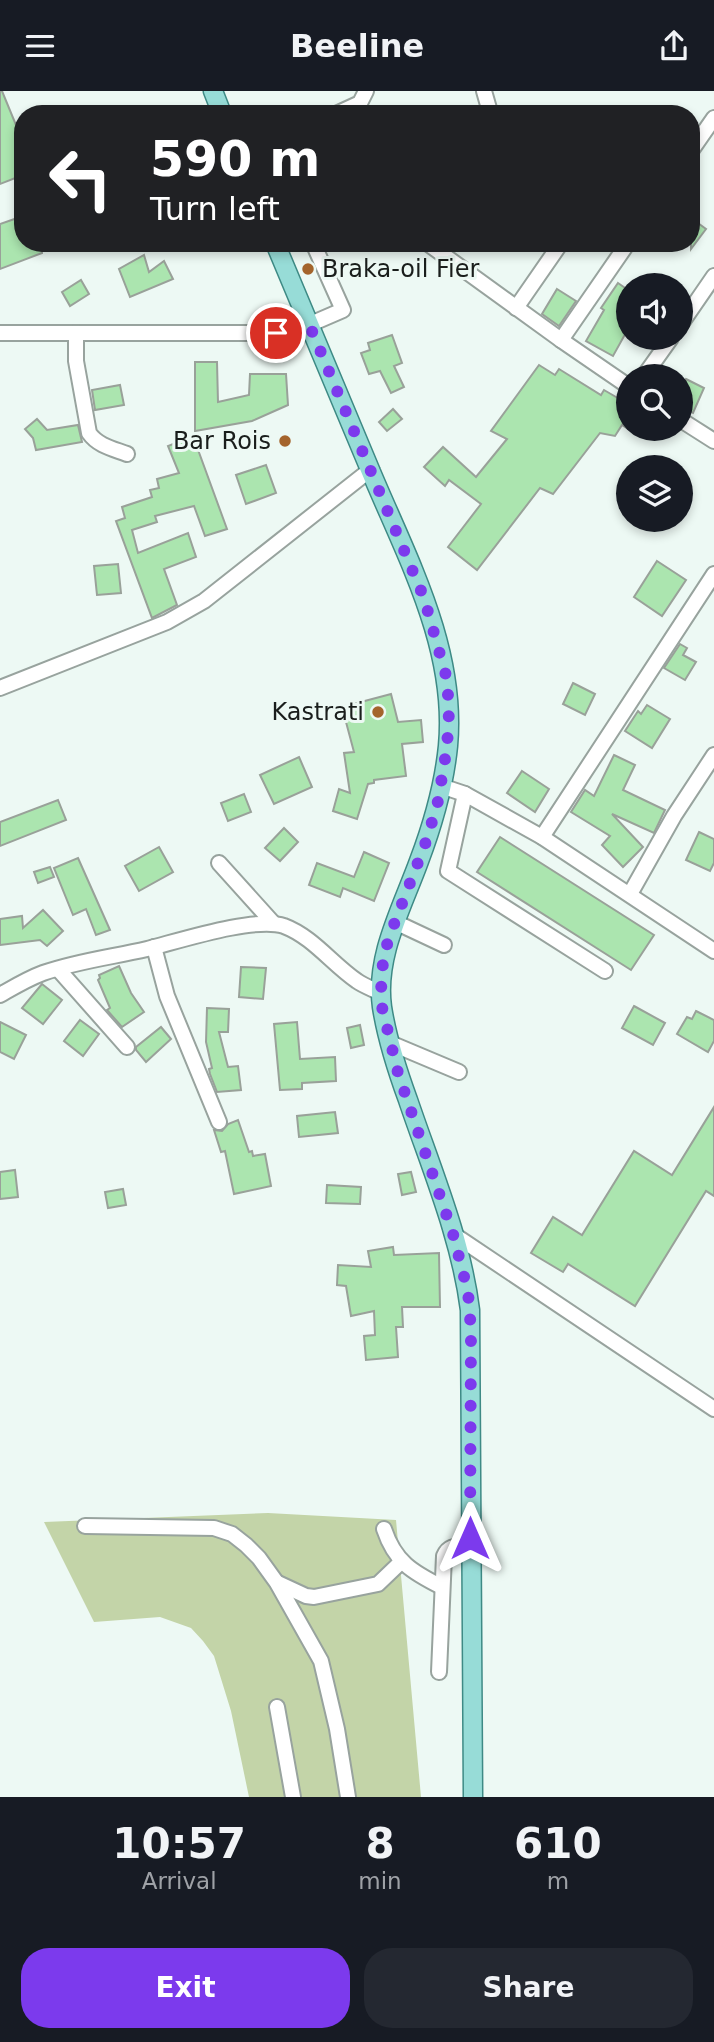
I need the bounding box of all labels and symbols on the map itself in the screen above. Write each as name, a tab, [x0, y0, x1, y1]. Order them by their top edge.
place label: Braka-oil Fier	[322, 255, 479, 283]
marker: Braka-oil Fier	[300, 261, 316, 277]
pin	[246, 303, 306, 363]
place label: Bar Rois	[173, 427, 271, 455]
marker: Bar Rois	[277, 433, 293, 449]
place label: Kastrati	[271, 698, 364, 726]
marker: Kastrati	[370, 704, 386, 720]
position arrow	[433, 1501, 507, 1575]

